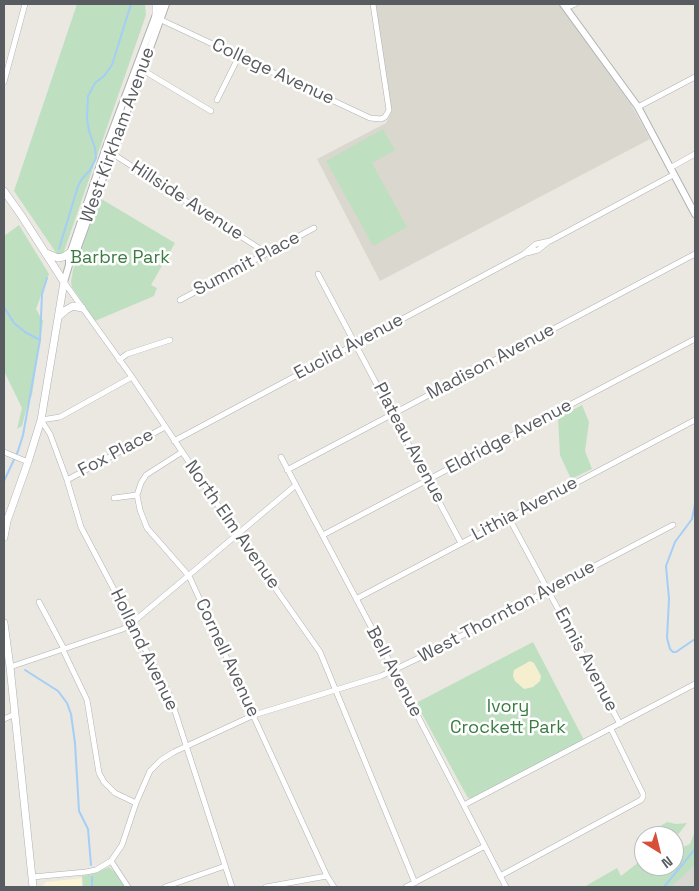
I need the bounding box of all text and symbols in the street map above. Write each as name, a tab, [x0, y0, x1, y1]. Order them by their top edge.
street label: College Avenue	[208, 34, 338, 110]
street label: West Kirkham Avenue	[76, 44, 160, 226]
street label: Hillside Avenue	[127, 157, 247, 245]
street label: Summit Place	[190, 227, 304, 301]
park label: Barbre Park	[70, 247, 170, 269]
street label: Euclid Avenue	[291, 309, 407, 385]
street label: Madison Avenue	[423, 319, 559, 405]
street label: Plateau Avenue	[368, 379, 450, 507]
street label: Eldridge Avenue	[442, 395, 576, 479]
street label: Fox Place	[75, 424, 157, 482]
street label: North Elm Avenue	[180, 457, 284, 593]
street label: Lithia Avenue	[468, 472, 582, 546]
street label: West Thornton Avenue	[415, 556, 599, 668]
street label: Holland Avenue	[105, 586, 183, 714]
street label: Cornell Avenue	[190, 595, 264, 721]
street label: Ennis Avenue	[550, 604, 622, 716]
street label: Bell Avenue	[361, 623, 427, 721]
park label: Ivory Crockett Park	[450, 696, 566, 739]
north arrow	[634, 826, 684, 876]
text: N	[658, 852, 676, 872]

